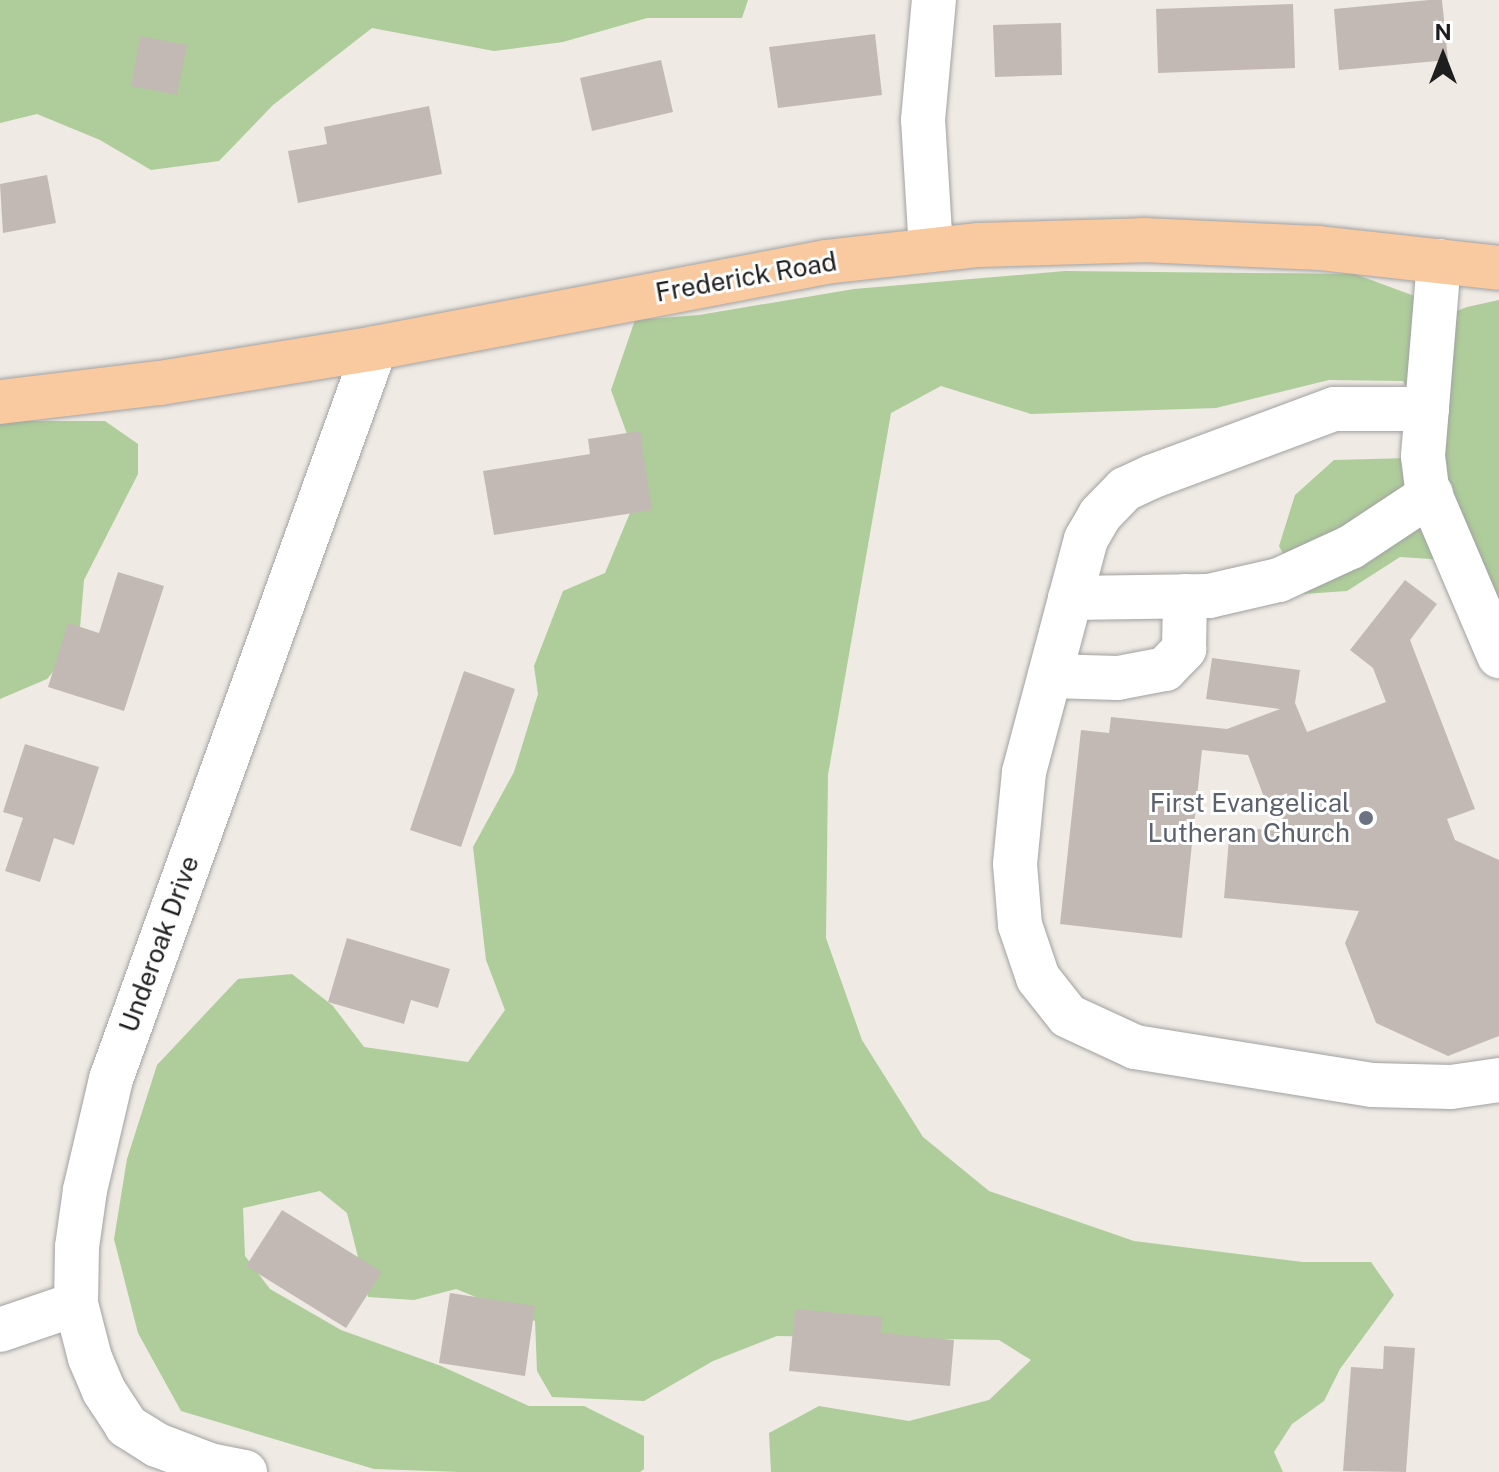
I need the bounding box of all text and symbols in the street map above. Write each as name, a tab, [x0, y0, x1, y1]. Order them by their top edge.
north arrow	[1403, 16, 1483, 96]
text: N	[1434, 19, 1452, 45]
street label: Frederick Road	[653, 246, 839, 308]
place label: First Evangelical Lutheran Church	[1148, 787, 1350, 848]
marker: First Evangelical Lutheran Church	[1357, 809, 1375, 827]
street label: Underoak Drive	[113, 852, 205, 1036]

